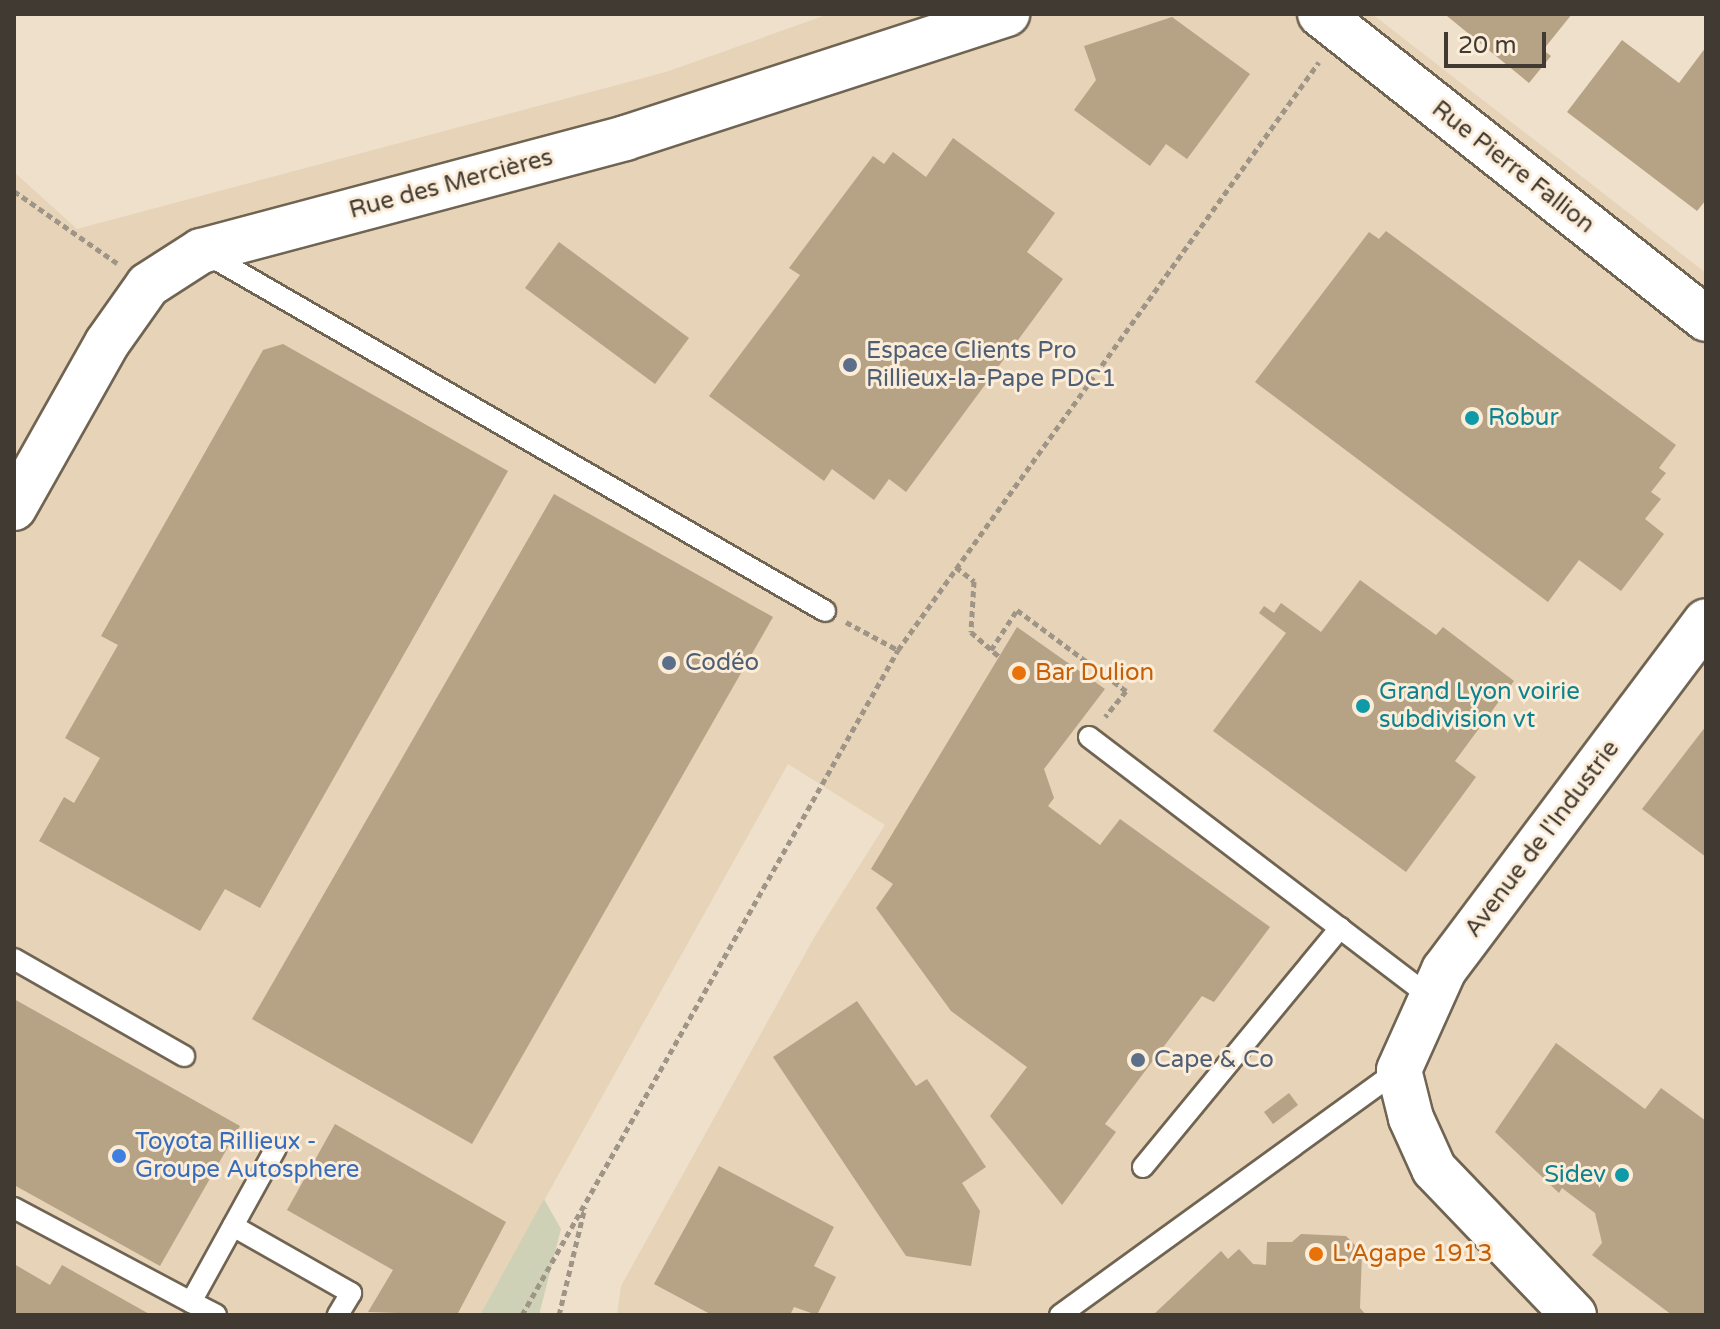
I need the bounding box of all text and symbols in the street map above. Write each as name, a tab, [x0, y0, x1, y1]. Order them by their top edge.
scale bar	[1448, 16, 1550, 66]
text: 20 m	[1458, 31, 1516, 60]
street label: Rue Pierre Fallion	[1426, 95, 1600, 239]
street label: Rue des Mercières	[346, 143, 556, 225]
place label: Espace Clients Pro Rillieux-la-Pape PDC1	[866, 337, 1116, 393]
marker: Espace Clients Pro Rillieux-la-Pape PDC1	[841, 356, 859, 374]
place label: Robur	[1488, 404, 1559, 432]
marker: Robur	[1463, 409, 1481, 427]
place label: Codéo	[685, 649, 759, 677]
marker: Codéo	[660, 654, 678, 672]
place label: Bar Dulion	[1035, 659, 1154, 687]
marker: Bar Dulion	[1010, 664, 1028, 682]
place label: Grand Lyon voirie subdivision vt	[1379, 678, 1580, 734]
marker: Grand Lyon voirie subdivision vt	[1354, 697, 1372, 715]
street label: Avenue de l'Industrie	[1459, 735, 1625, 943]
place label: Cape & Co	[1154, 1046, 1274, 1074]
marker: Cape & Co	[1129, 1051, 1147, 1069]
place label: Toyota Rillieux - Groupe Autosphere	[135, 1128, 359, 1184]
marker: Toyota Rillieux - Groupe Autosphere	[110, 1147, 128, 1165]
place label: Sidev	[1544, 1161, 1606, 1189]
marker: Sidev	[1613, 1166, 1631, 1184]
place label: L'Agape 1913	[1332, 1240, 1493, 1268]
marker: L'Agape 1913	[1307, 1245, 1325, 1263]

